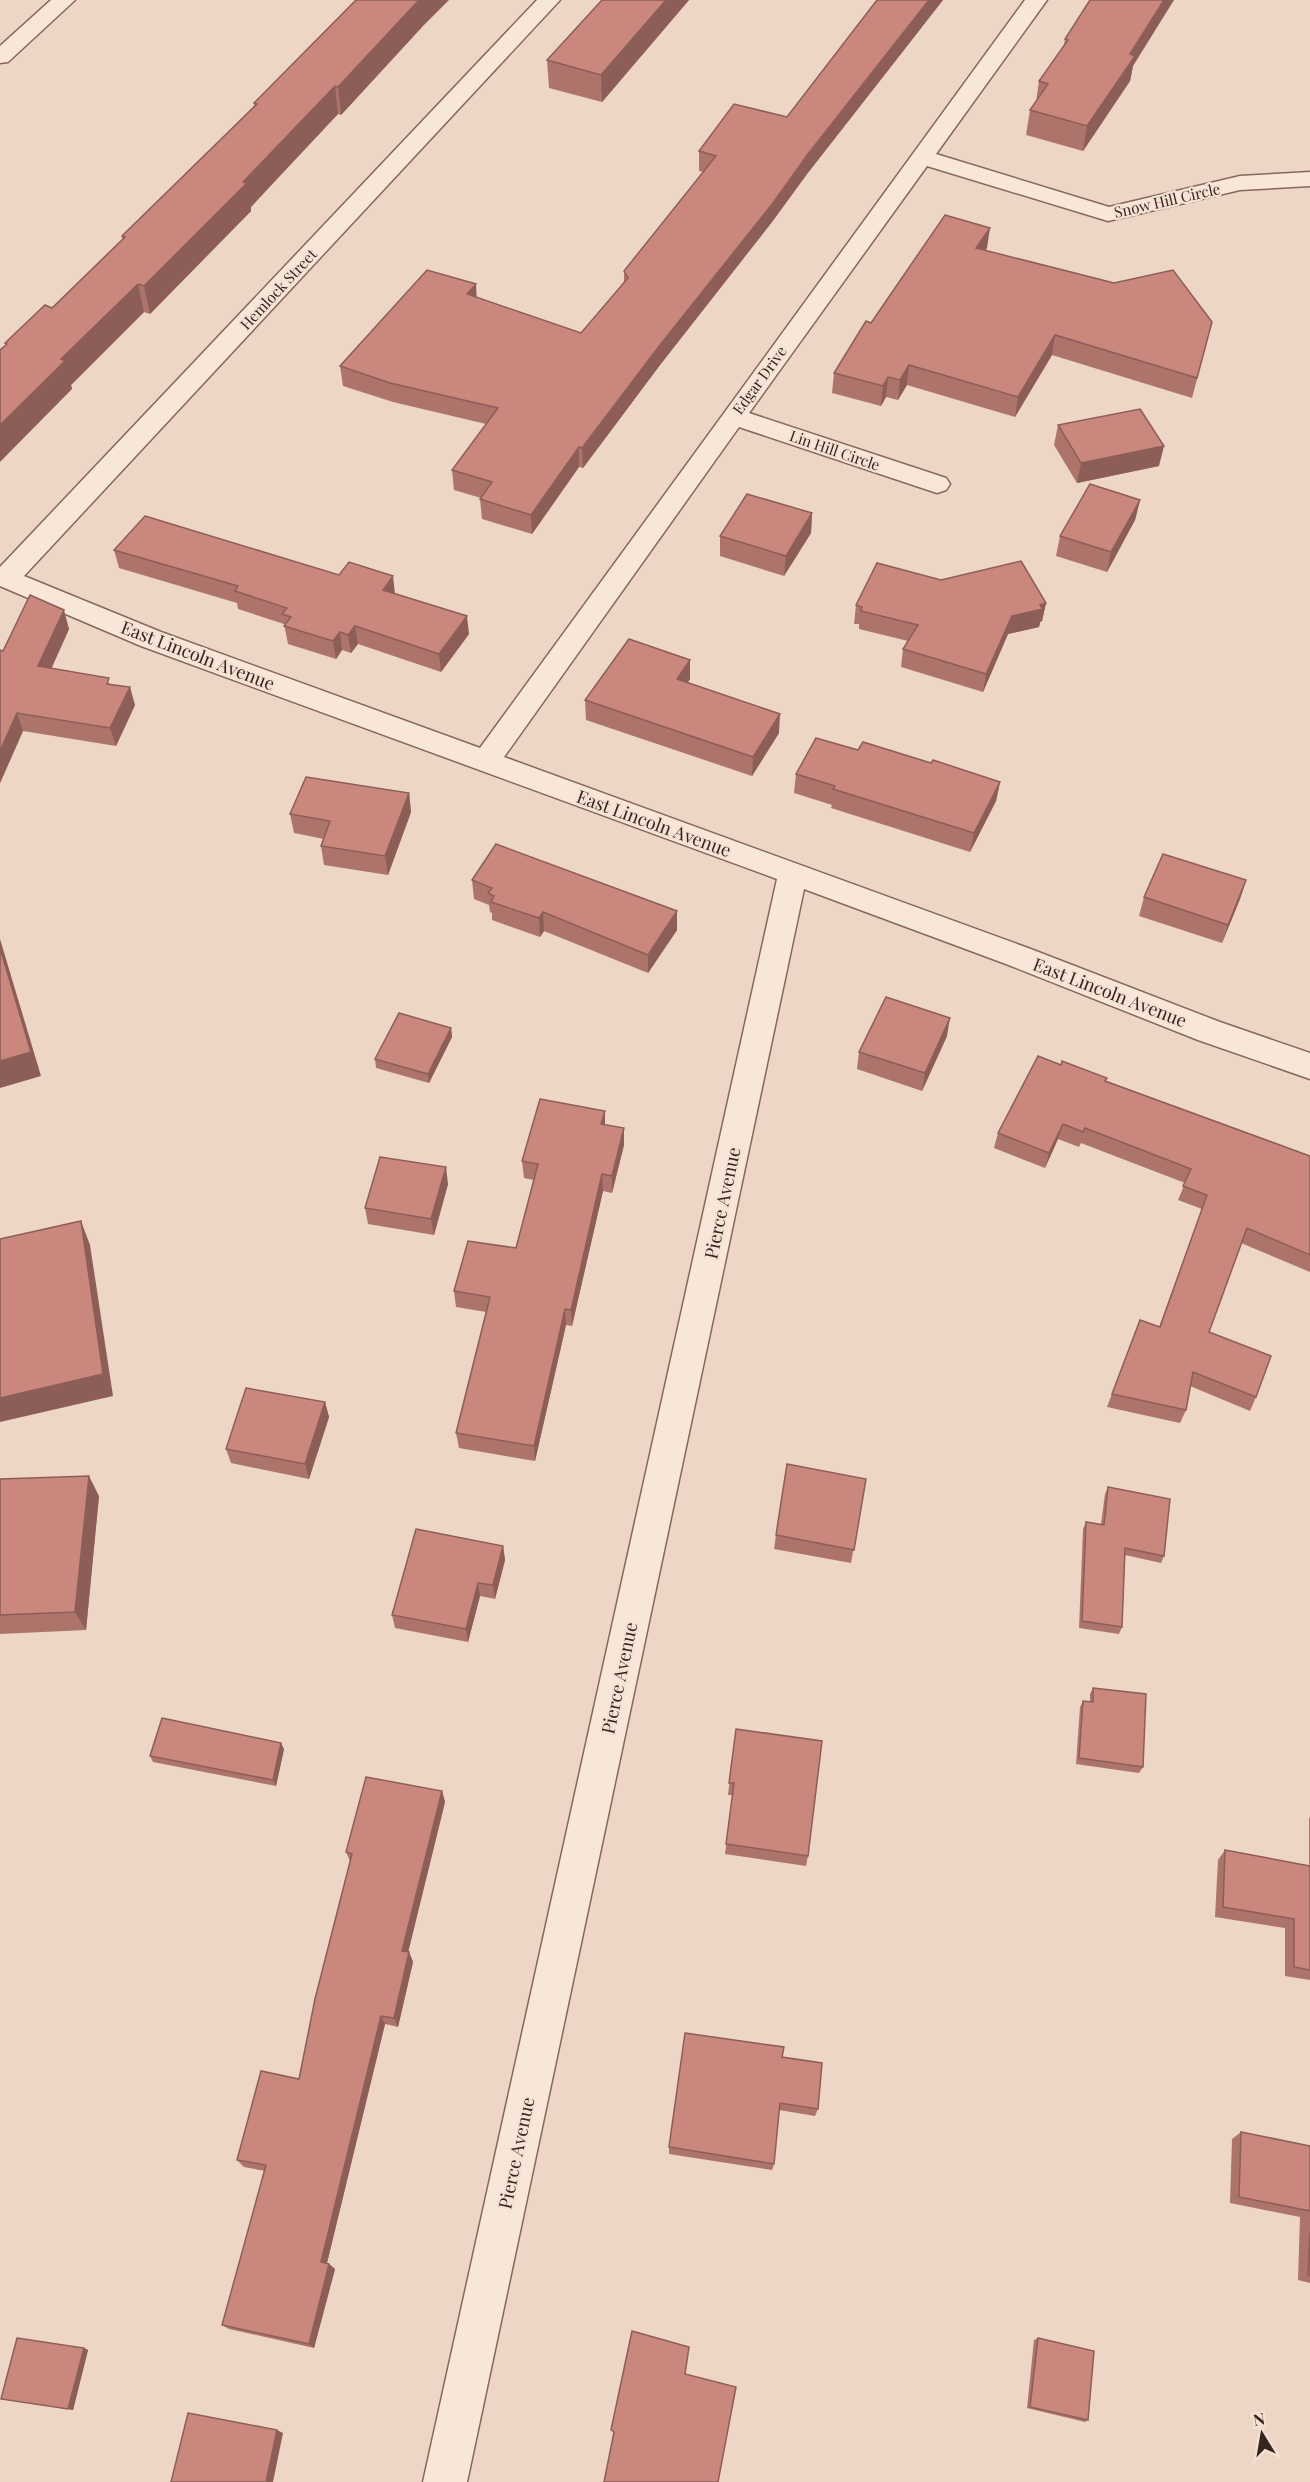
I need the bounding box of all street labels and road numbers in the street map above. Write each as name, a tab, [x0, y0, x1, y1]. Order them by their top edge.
street label: Snow Hill Circle	[1112, 178, 1222, 222]
street label: Hemlock Street	[235, 244, 321, 334]
street label: Edgar Drive	[727, 342, 791, 418]
street label: Lin Hill Circle	[787, 425, 883, 475]
street label: East Lincoln Avenue	[118, 615, 278, 695]
street label: East Lincoln Avenue	[573, 784, 735, 862]
street label: East Lincoln Avenue	[1030, 952, 1190, 1032]
street label: Pierce Avenue	[698, 1145, 746, 1261]
street label: Pierce Avenue	[595, 1620, 643, 1736]
street label: Pierce Avenue	[492, 2095, 540, 2211]

